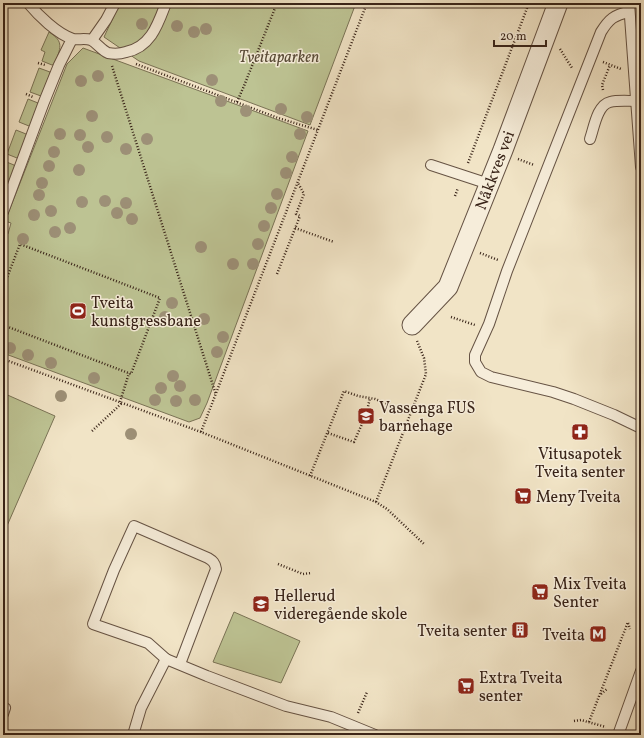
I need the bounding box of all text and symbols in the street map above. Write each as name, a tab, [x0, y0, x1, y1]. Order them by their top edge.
scale bar	[494, 22, 546, 48]
text: 20 m	[500, 29, 527, 45]
park label: Tveitaparken	[239, 47, 319, 69]
street label: Nåkkves vei	[471, 128, 521, 214]
place label: Tveita kunstgressbane	[91, 293, 201, 333]
sports icon: Tveita kunstgressbane	[68, 301, 88, 321]
place label: Vassenga FUS barnehage	[379, 398, 475, 438]
school or university icon: Vassenga FUS barnehage	[356, 406, 376, 426]
pharmacy icon: Vitusapotek Tveita senter	[570, 422, 590, 442]
place label: Vitusapotek Tveita senter	[535, 444, 625, 484]
supermarket icon: Meny Tveita	[513, 486, 533, 506]
place label: Meny Tveita	[536, 487, 621, 509]
place label: Mix Tveita Senter	[553, 574, 627, 614]
supermarket icon: Mix Tveita Senter	[530, 582, 550, 602]
place label: Hellerud videregående skole	[274, 586, 407, 626]
school or university icon: Hellerud videregående skole	[251, 594, 271, 614]
building icon: Tveita senter	[510, 620, 530, 640]
place label: Tveita senter	[417, 621, 507, 643]
metro station icon: Tveita	[588, 624, 608, 644]
place label: Tveita	[542, 625, 585, 647]
place label: Extra Tveita senter	[479, 668, 563, 708]
supermarket icon: Extra Tveita senter	[456, 676, 476, 696]

